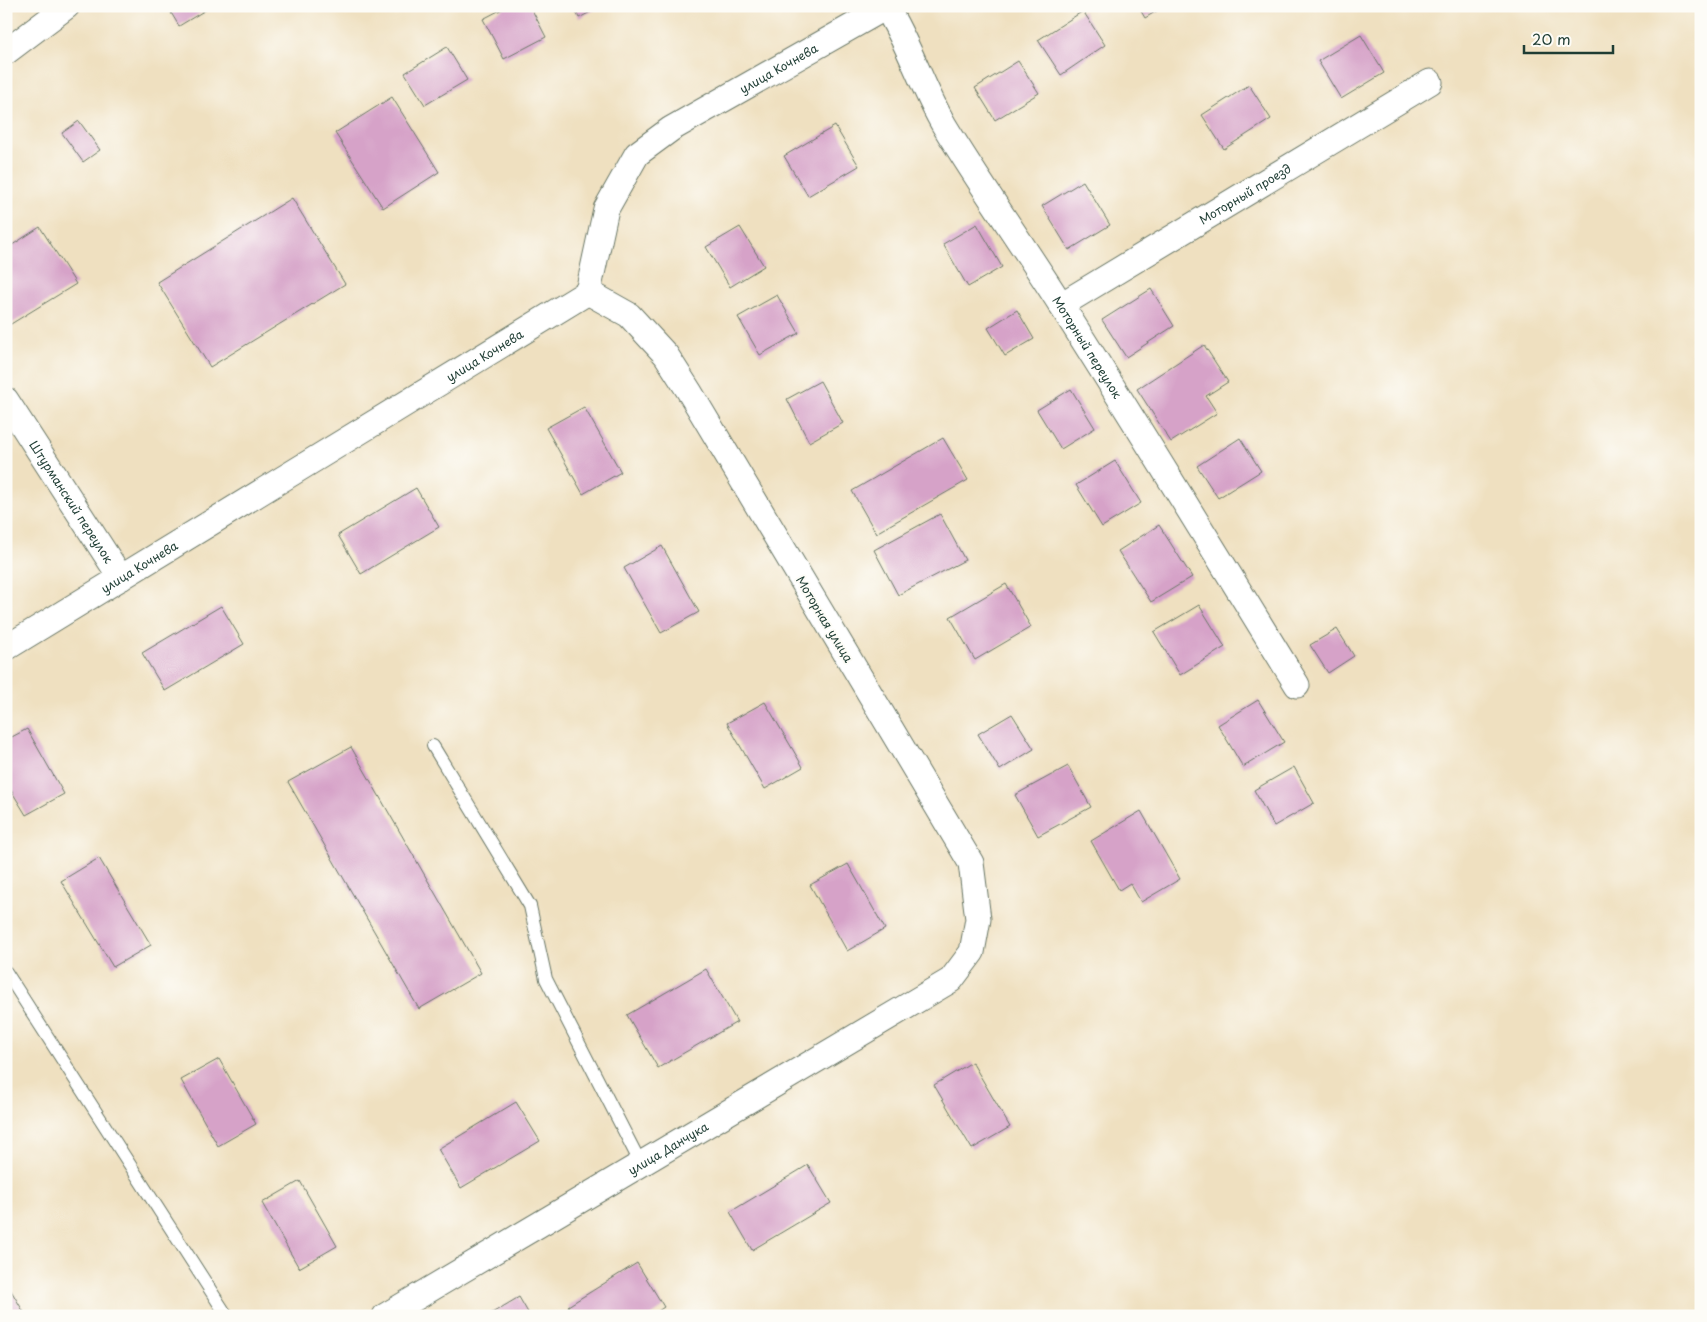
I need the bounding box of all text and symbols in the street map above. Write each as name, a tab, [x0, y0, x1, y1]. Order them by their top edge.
scale bar	[1524, 22, 1613, 54]
text: 20 m	[1532, 27, 1571, 50]
street label: улица Кочнева	[736, 38, 821, 97]
street label: Моторный проезд	[1196, 159, 1294, 229]
street label: Моторный переулок	[1048, 292, 1127, 403]
street label: улица Кочнева	[443, 324, 527, 386]
street label: Штурманский переулок	[25, 437, 118, 567]
street label: улица Кочнева	[97, 536, 182, 597]
street label: Моторная улица	[792, 572, 858, 666]
street label: улица Данчука	[624, 1117, 712, 1179]

